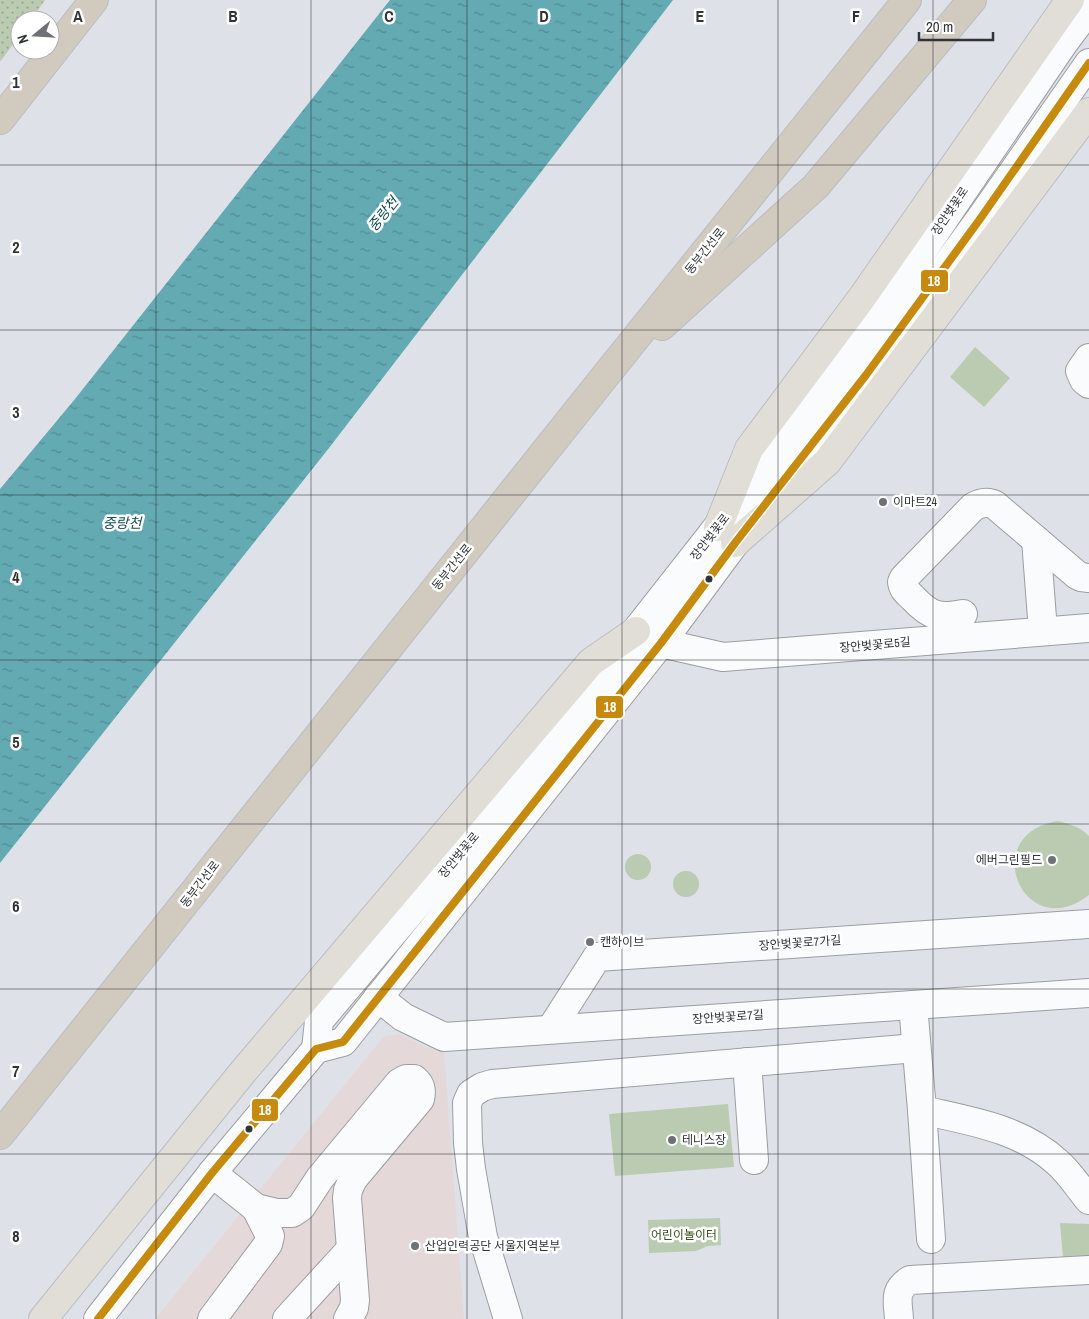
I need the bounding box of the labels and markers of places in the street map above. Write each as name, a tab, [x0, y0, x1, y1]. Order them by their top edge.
place label: 이마트24	[893, 494, 938, 510]
marker: 이마트24	[877, 496, 889, 508]
unlabelled marker	[704, 574, 714, 584]
place label: 에버그린필드	[976, 852, 1042, 868]
marker: 에버그린필드	[1046, 854, 1058, 866]
place label: 캔하이브	[600, 934, 644, 950]
marker: 캔하이브	[584, 936, 596, 948]
unlabelled marker	[244, 1124, 254, 1134]
place label: 테니스장	[682, 1132, 726, 1148]
marker: 테니스장	[666, 1134, 678, 1146]
place label: 산업인력공단 서울지역본부	[425, 1238, 560, 1254]
marker: 산업인력공단 서울지역본부	[409, 1240, 421, 1252]

